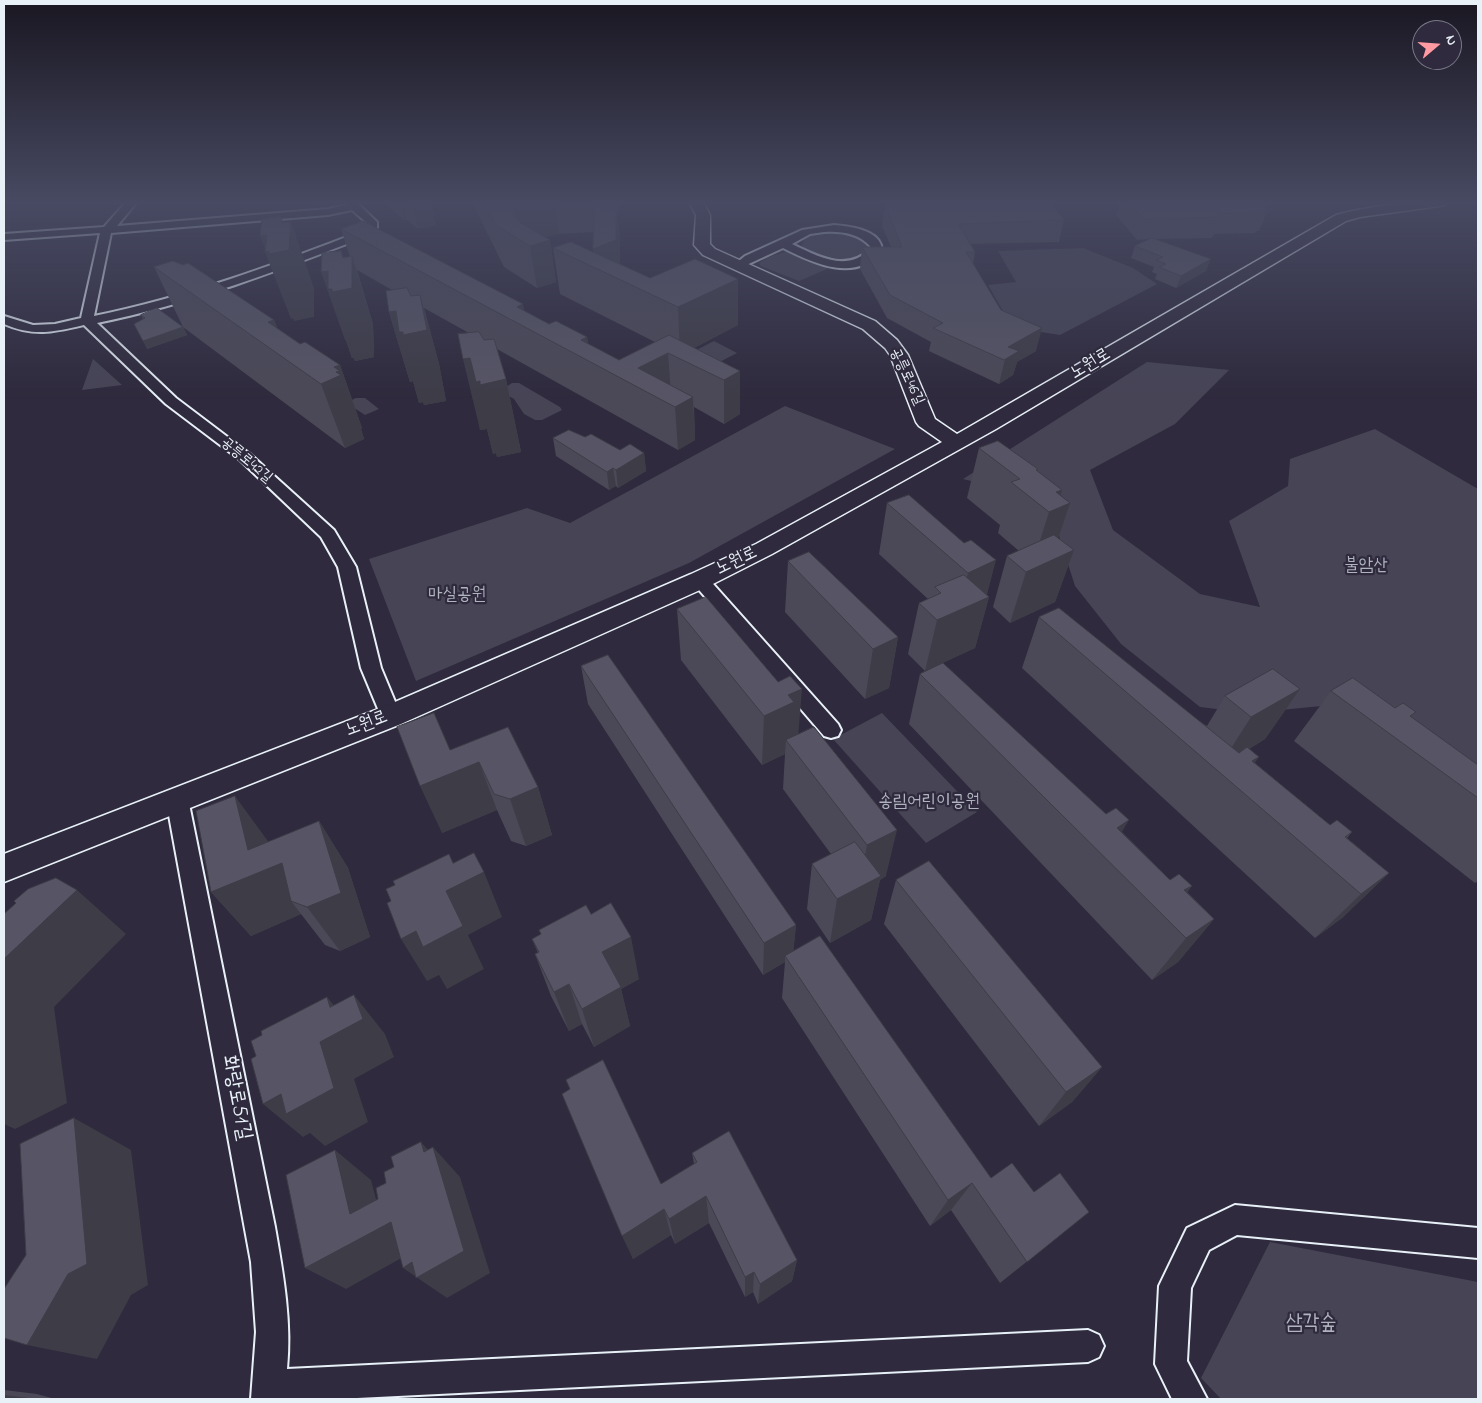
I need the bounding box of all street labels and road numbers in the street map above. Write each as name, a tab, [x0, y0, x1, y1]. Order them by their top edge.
street label: 노원로	[1067, 345, 1115, 385]
street label: 공릉로46길	[885, 346, 927, 408]
street label: 공릉로42길	[216, 434, 276, 488]
street label: 노원로	[713, 543, 761, 581]
street label: 노원로	[343, 707, 391, 743]
street label: 화랑로51길	[214, 1053, 256, 1143]

